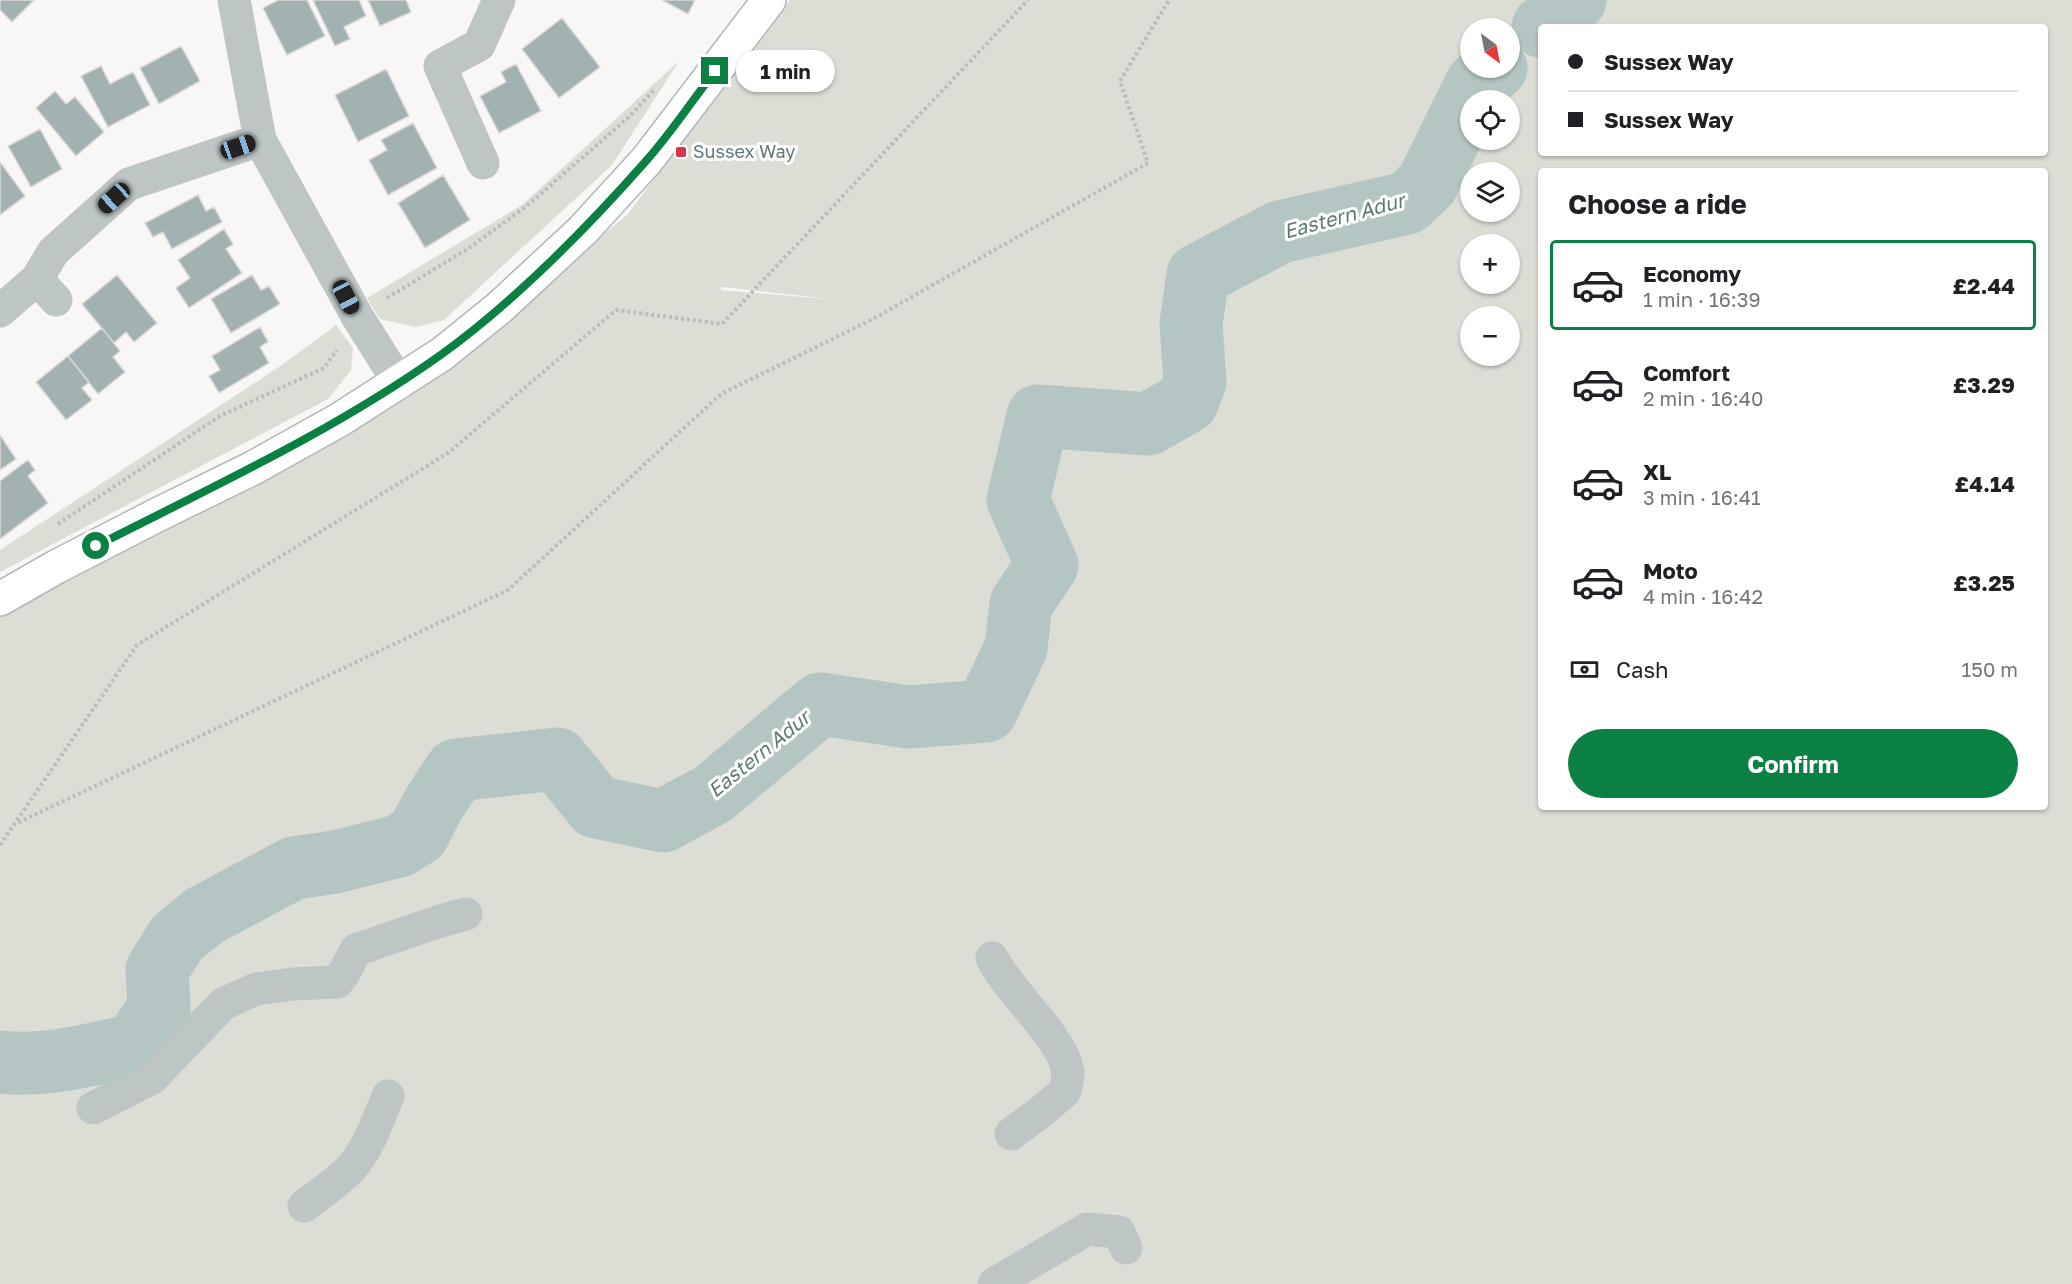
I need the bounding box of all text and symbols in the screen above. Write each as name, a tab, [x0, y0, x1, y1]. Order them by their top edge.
north arrow	[1460, 18, 1520, 78]
map controls	[1460, 18, 1520, 366]
text: Sussex Way	[1604, 48, 1734, 75]
callout: 1 min	[736, 50, 835, 92]
route end	[701, 57, 728, 84]
text: 1 min	[760, 59, 811, 83]
button: locate	[1460, 90, 1520, 150]
text: Sussex Way	[1604, 106, 1734, 133]
car	[218, 133, 258, 161]
place label: Sussex Way	[693, 140, 795, 162]
marker: Sussex Way	[674, 145, 688, 159]
button: layers	[1460, 162, 1520, 222]
car	[95, 179, 133, 217]
water label: Eastern Adur	[1281, 187, 1410, 243]
text: Choose a ride	[1568, 188, 1747, 220]
button: +	[1460, 234, 1520, 294]
icon: car	[1571, 258, 1625, 312]
text: Economy	[1643, 260, 1741, 287]
text: £2.44	[1953, 272, 2015, 299]
car	[330, 277, 362, 317]
text: 1 min · 16:39	[1643, 287, 1761, 311]
button: −	[1460, 306, 1520, 366]
icon: car	[1571, 357, 1625, 411]
text: Comfort	[1643, 359, 1730, 386]
text: £3.29	[1953, 371, 2015, 398]
text: 2 min · 16:40	[1643, 386, 1763, 410]
icon: car	[1571, 456, 1625, 510]
text: XL	[1643, 458, 1671, 485]
text: £4.14	[1955, 470, 2015, 497]
text: 3 min · 16:41	[1643, 485, 1761, 509]
route start	[82, 532, 109, 559]
icon: car	[1571, 555, 1625, 609]
text: Moto	[1643, 557, 1698, 584]
text: £3.25	[1953, 569, 2015, 596]
text: 4 min · 16:42	[1643, 584, 1763, 608]
icon: cash	[1568, 653, 1601, 686]
text: Cash	[1616, 656, 1669, 683]
text: 150 m	[1962, 657, 2018, 681]
water label: Eastern Adur	[703, 703, 817, 802]
button: Confirm	[1568, 729, 2018, 798]

